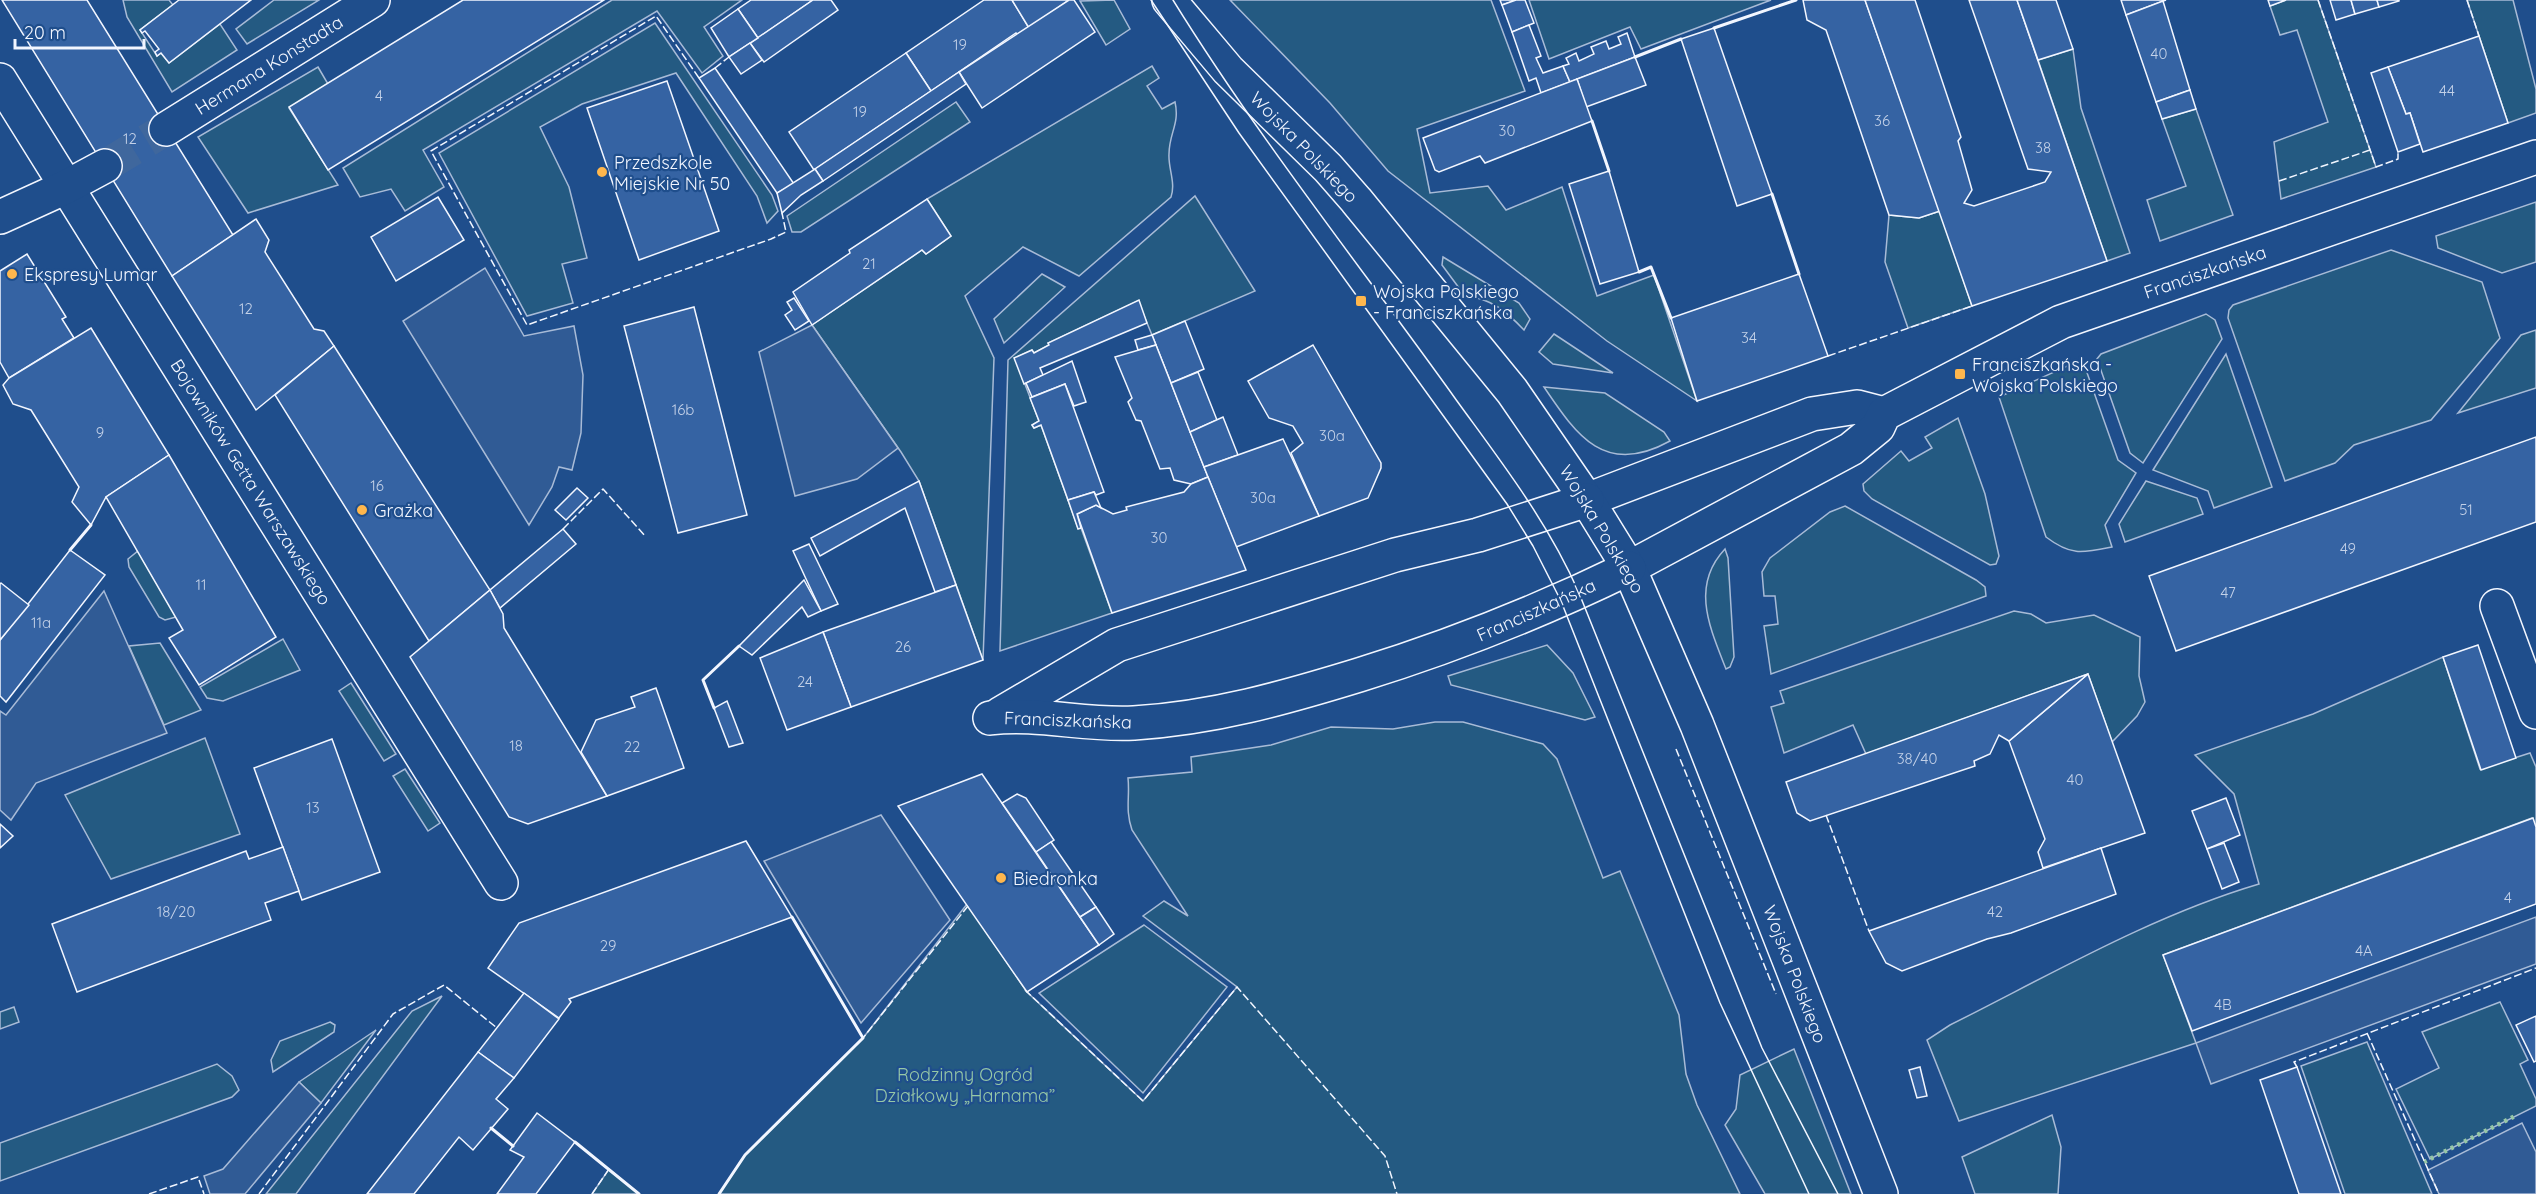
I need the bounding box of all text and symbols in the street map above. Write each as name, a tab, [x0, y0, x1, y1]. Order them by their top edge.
street label: Hermana Konstadta	[191, 10, 347, 120]
scale bar	[15, 12, 144, 50]
text: 20 m	[24, 21, 66, 44]
house number: 19	[953, 35, 967, 54]
house number: 40	[2151, 44, 2167, 63]
house number: 44	[2439, 81, 2455, 100]
house number: 4	[375, 86, 383, 105]
street label: Wojska Polskiego	[1245, 87, 1363, 207]
house number: 19	[853, 102, 867, 121]
house number: 36	[1874, 111, 1890, 130]
house number: 30	[1499, 121, 1515, 140]
house number: 12	[123, 129, 137, 148]
house number: 38	[2035, 138, 2051, 157]
place label: Przedszkole Miejskie Nr 50	[614, 151, 730, 195]
marker: Przedszkole Miejskie Nr 50	[595, 165, 609, 179]
street label: Franciszkańska	[2141, 240, 2269, 304]
house number: 21	[862, 254, 876, 273]
place label: Ekspresy Lumar	[24, 263, 158, 286]
marker: Ekspresy Lumar	[5, 267, 19, 281]
place label: Wojska Polskiego - Franciszkańska	[1373, 280, 1519, 324]
marker: Wojska Polskiego - Franciszkańska	[1354, 294, 1368, 308]
house number: 12	[239, 299, 253, 318]
house number: 34	[1741, 328, 1757, 347]
place label: Franciszkańska - Wojska Polskiego	[1972, 353, 2118, 397]
street label: Bojowników Getta Warszawskiego	[166, 355, 336, 609]
marker: Franciszkańska - Wojska Polskiego	[1953, 367, 1967, 381]
house number: 16b	[672, 400, 694, 419]
house number: 9	[96, 423, 104, 442]
house number: 30a	[1319, 426, 1345, 445]
street label: Wojska Polskiego	[1555, 461, 1649, 597]
house number: 16	[370, 476, 384, 495]
house number: 30a	[1250, 488, 1276, 507]
place label: Grażka	[374, 499, 433, 522]
house number: 51	[2459, 500, 2473, 519]
marker: Grażka	[355, 503, 369, 517]
house number: 30	[1151, 528, 1167, 547]
house number: 49	[2340, 539, 2356, 558]
street label: Franciszkańska	[1473, 573, 1599, 647]
house number: 11	[195, 575, 207, 594]
house number: 47	[2220, 583, 2236, 602]
house number: 11a	[31, 613, 51, 632]
house number: 26	[895, 637, 911, 656]
house number: 24	[797, 672, 813, 691]
street label: Franciszkańska	[1004, 706, 1132, 734]
house number: 18	[509, 736, 523, 755]
house number: 22	[624, 737, 640, 756]
house number: 38/40	[1897, 749, 1937, 768]
house number: 40	[2067, 770, 2083, 789]
house number: 13	[306, 798, 320, 817]
place label: Biedronka	[1013, 867, 1098, 890]
marker: Biedronka	[994, 871, 1008, 885]
house number: 4	[2504, 888, 2512, 907]
house number: 18/20	[157, 902, 195, 921]
street label: Wojska Polskiego	[1758, 902, 1832, 1046]
house number: 42	[1987, 902, 2003, 921]
house number: 29	[600, 936, 616, 955]
house number: 4A	[2355, 941, 2373, 960]
house number: 4B	[2214, 995, 2232, 1014]
park label: Rodzinny Ogród Działkowy „Harnama”	[875, 1063, 1055, 1107]

